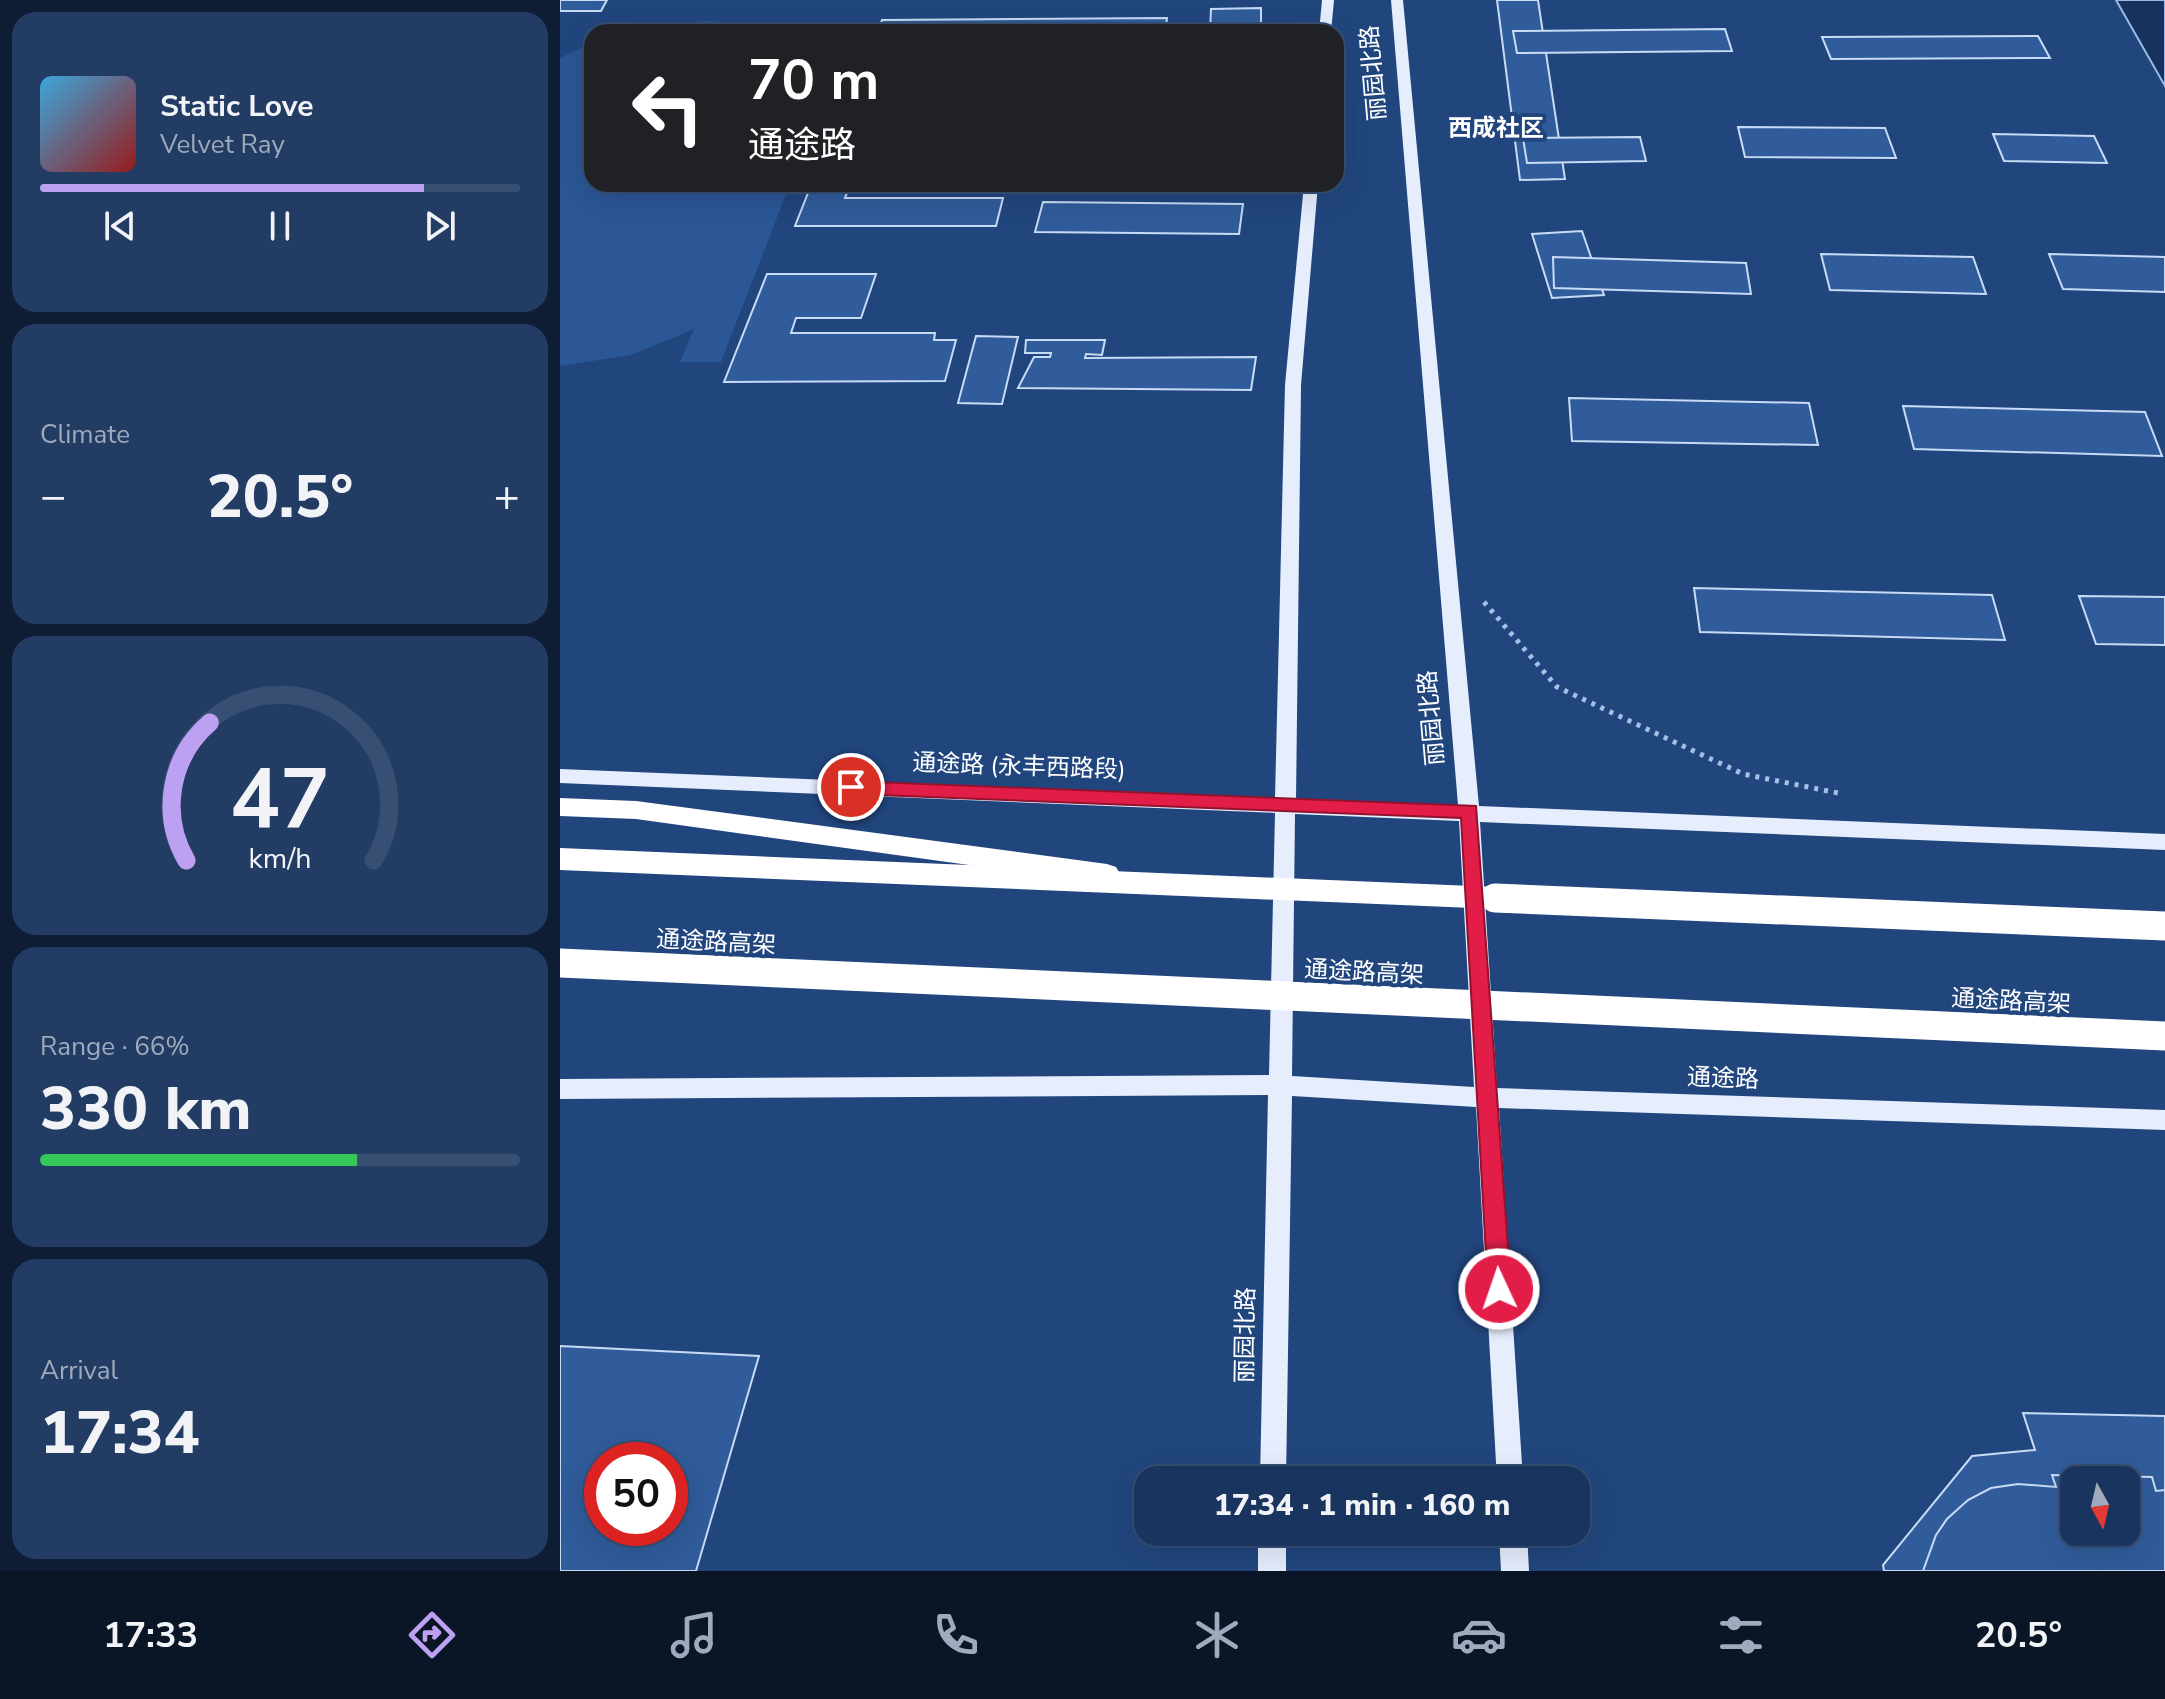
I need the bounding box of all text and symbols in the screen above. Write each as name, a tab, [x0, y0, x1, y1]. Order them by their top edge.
street label: 丽园北路	[1353, 24, 1393, 122]
text: 70 m	[748, 42, 879, 119]
icon: left	[616, 56, 720, 160]
text: Static Love	[160, 86, 314, 127]
district label: 西成社区	[1448, 112, 1544, 144]
text: 通途路	[748, 121, 856, 170]
text: Velvet Ray	[160, 127, 285, 162]
icon: previous	[98, 204, 142, 248]
icon: pause	[258, 204, 302, 248]
icon: next	[418, 204, 462, 248]
text: Climate	[40, 417, 130, 452]
text: 20.5°	[207, 456, 353, 538]
text: −	[40, 467, 66, 527]
text: +	[494, 467, 520, 527]
street label: 丽园北路	[1411, 669, 1451, 767]
text: 47	[230, 743, 330, 856]
street label: 通途路 (永丰西路段)	[912, 746, 1126, 786]
pin	[817, 753, 885, 821]
icon: arrive	[829, 765, 873, 809]
text: km/h	[249, 840, 311, 879]
street label: 通途路高架	[655, 923, 777, 961]
street label: 通途路高架	[1303, 953, 1425, 991]
street label: 通途路高架	[1950, 982, 2072, 1020]
text: Range · 66%	[40, 1029, 190, 1064]
street label: 通途路	[1686, 1061, 1760, 1095]
text: 330 km	[40, 1068, 252, 1150]
position arrow	[1457, 1247, 1541, 1331]
street label: 丽园北路	[1228, 1287, 1262, 1383]
text: Arrival	[40, 1353, 118, 1388]
text: 17:34	[40, 1392, 200, 1474]
speed limit sign: 50	[584, 1442, 688, 1546]
north arrow	[2060, 1466, 2140, 1546]
map controls	[2060, 1466, 2140, 1546]
text: 17:34 · 1 min · 160 m	[1214, 1485, 1510, 1526]
icon: directions	[404, 1607, 460, 1663]
icon: music	[666, 1607, 722, 1663]
icon: phone	[928, 1607, 984, 1663]
icon: climate	[1189, 1607, 1245, 1663]
icon: car	[1451, 1607, 1507, 1663]
icon: filters	[1713, 1607, 1769, 1663]
text: 17:33	[103, 1611, 198, 1660]
text: 20.5°	[1975, 1611, 2062, 1660]

